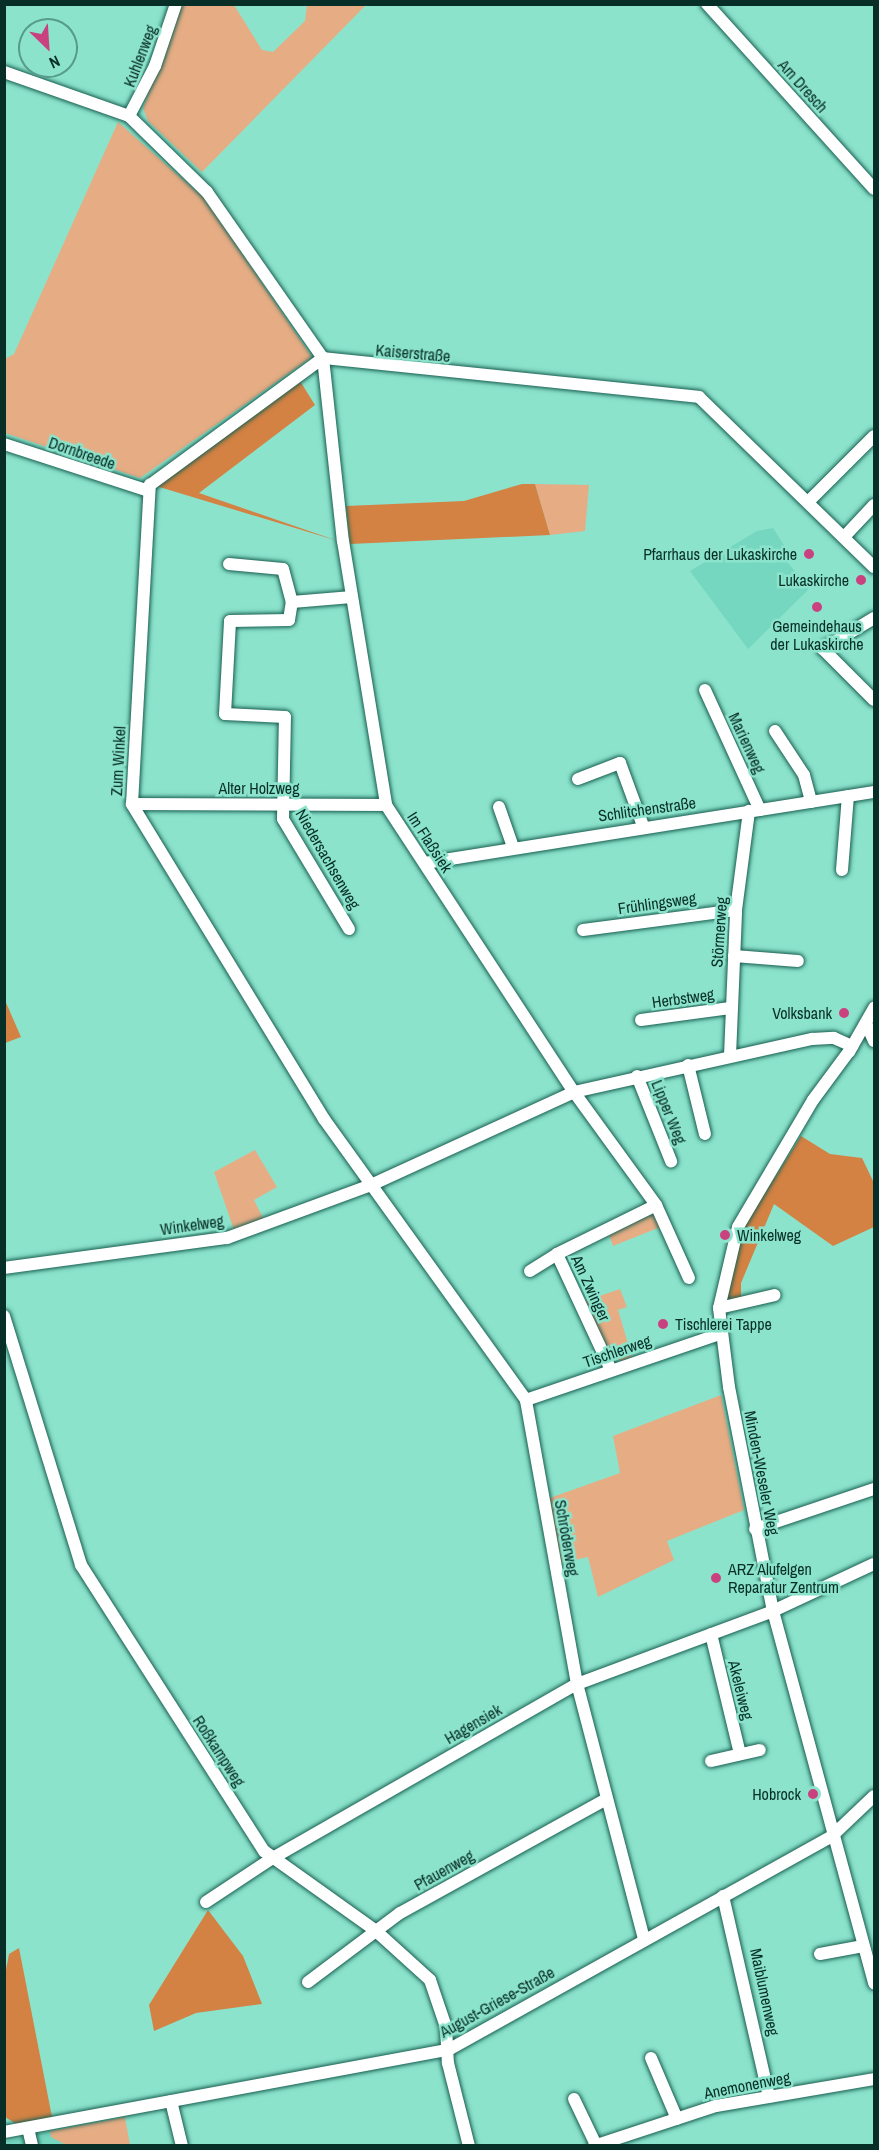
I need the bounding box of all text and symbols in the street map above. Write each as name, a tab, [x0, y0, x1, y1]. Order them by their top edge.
north arrow	[18, 18, 78, 78]
street label: Kuhlenweg	[119, 22, 161, 90]
text: N	[46, 51, 64, 74]
street label: Am Dresch	[774, 55, 832, 117]
street label: Kaiserstraße	[375, 340, 451, 366]
street label: Dornbreede	[46, 433, 118, 473]
place label: Pfarrhaus der Lukaskirche	[643, 544, 797, 564]
marker: Pfarrhaus der Lukaskirche	[802, 547, 816, 561]
place label: Lukaskirche	[778, 570, 849, 590]
marker: Lukaskirche	[854, 573, 868, 587]
marker: Gemeindehaus der Lukaskirche	[810, 600, 824, 614]
place label: Gemeindehaus der Lukaskirche	[770, 616, 864, 654]
street label: Marienweg	[725, 710, 769, 776]
street label: Zum Winkel	[107, 726, 129, 796]
street label: Alter Holzweg	[219, 778, 299, 798]
street label: Schlitchenstraße	[597, 793, 697, 825]
street label: Niedersachsenweg	[292, 806, 364, 912]
street label: Im Flaßsiek	[403, 808, 457, 876]
street label: Frühlingsweg	[617, 888, 697, 918]
street label: Störmerweg	[707, 896, 731, 968]
street label: Herbstweg	[651, 984, 715, 1012]
place label: Volksbank	[772, 1003, 832, 1023]
marker: Volksbank	[837, 1006, 851, 1020]
street label: Lipper Weg	[647, 1077, 691, 1147]
street label: Winkelweg	[159, 1211, 225, 1239]
place label: Winkelweg	[737, 1225, 801, 1245]
marker: Winkelweg	[718, 1228, 732, 1242]
street label: Am Zwinger	[567, 1252, 615, 1324]
place label: Tischlerei Tappe	[675, 1314, 772, 1334]
marker: Tischlerei Tappe	[656, 1317, 670, 1331]
street label: Tischlerweg	[581, 1330, 653, 1372]
street label: Minden-Weseler Weg	[741, 1409, 783, 1537]
street label: Schröderweg	[551, 1498, 583, 1578]
place label: ARZ Alufelgen Reparatur Zentrum	[728, 1559, 839, 1597]
marker: ARZ Alufelgen Reparatur Zentrum	[709, 1571, 723, 1585]
street label: Akeleiweg	[724, 1658, 758, 1722]
street label: Hagensiek	[441, 1700, 505, 1748]
street label: Roßkampweg	[189, 1712, 249, 1790]
place label: Hobrock	[752, 1784, 801, 1804]
marker: Hobrock	[806, 1787, 820, 1801]
street label: Pfauenweg	[411, 1846, 477, 1894]
street label: Maiblumenweg	[746, 1946, 784, 2038]
street label: August-Griese-Straße	[436, 1962, 558, 2042]
street label: Anemonenweg	[702, 2067, 792, 2103]

